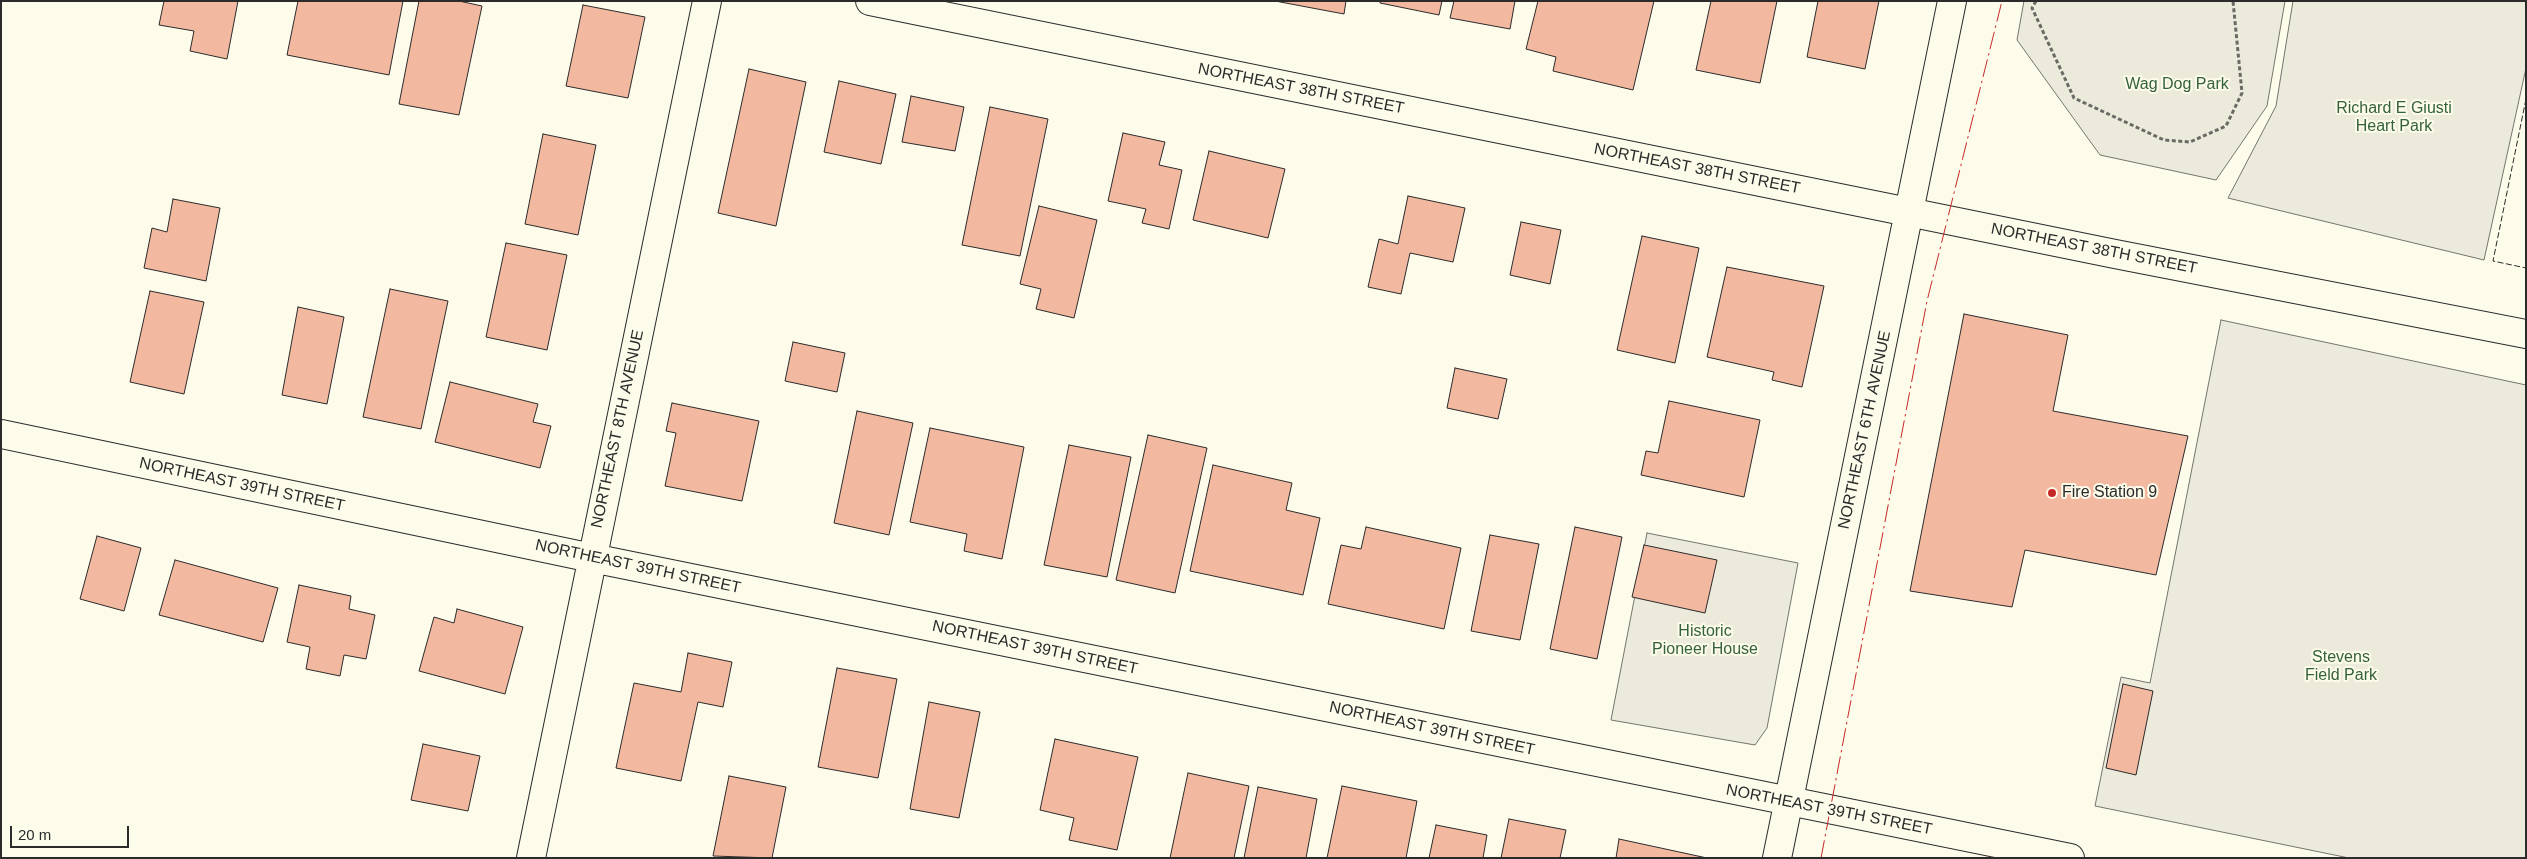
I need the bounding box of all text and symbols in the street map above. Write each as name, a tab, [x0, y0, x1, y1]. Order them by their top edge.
street label: NORTHEAST 38TH STREET	[1196, 60, 1406, 118]
park label: Wag Dog Park	[2125, 75, 2229, 95]
park label: Richard E Giusti Heart Park	[2336, 99, 2452, 137]
street label: NORTHEAST 38TH STREET	[1592, 140, 1802, 198]
street label: NORTHEAST 38TH STREET	[1989, 220, 2199, 278]
street label: NORTHEAST 8TH AVENUE	[588, 328, 648, 530]
street label: NORTHEAST 6TH AVENUE	[1835, 329, 1895, 531]
street label: NORTHEAST 39TH STREET	[138, 454, 346, 516]
place label: Fire Station 9	[2062, 483, 2157, 503]
marker: Fire Station 9	[2046, 487, 2058, 499]
street label: NORTHEAST 39TH STREET	[534, 536, 742, 598]
street label: NORTHEAST 39TH STREET	[931, 617, 1139, 679]
park label: Historic Pioneer House	[1652, 622, 1758, 660]
park label: Stevens Field Park	[2305, 648, 2377, 686]
street label: NORTHEAST 39TH STREET	[1328, 698, 1536, 760]
street label: NORTHEAST 39TH STREET	[1724, 781, 1934, 839]
scale bar	[12, 816, 131, 848]
text: 20 m	[18, 826, 51, 843]

